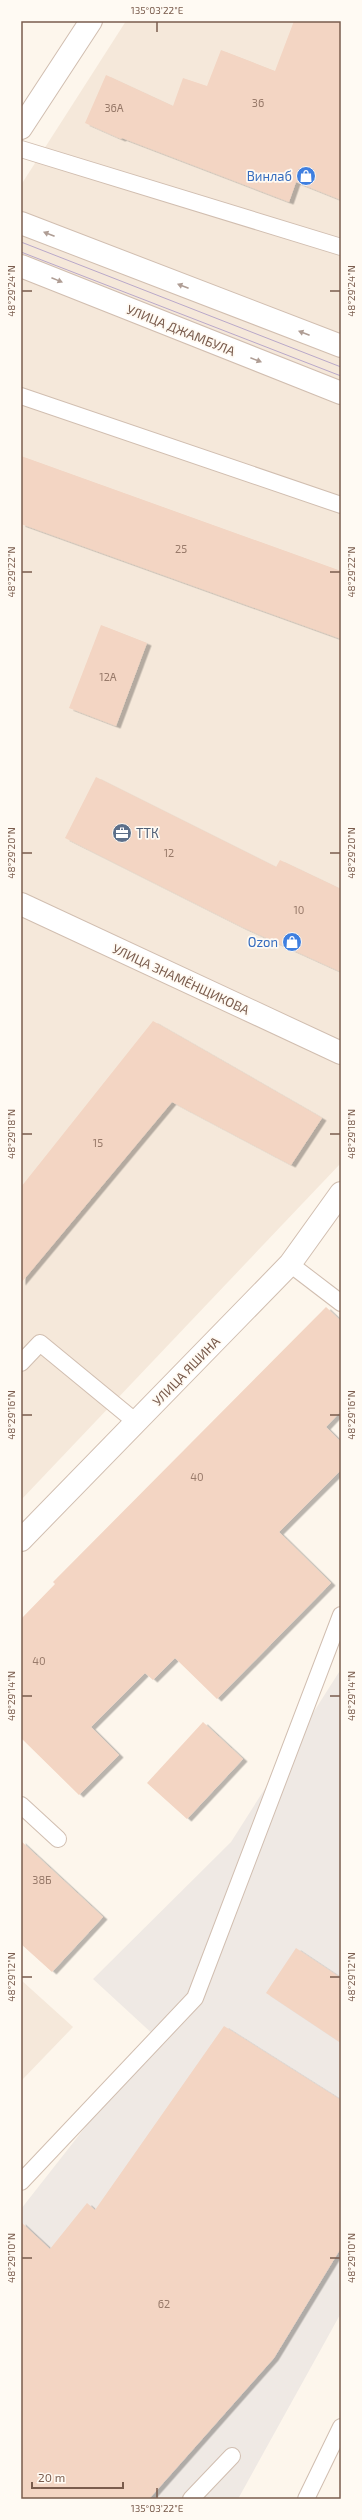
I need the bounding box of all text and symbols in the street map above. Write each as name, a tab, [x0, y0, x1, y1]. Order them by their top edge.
text: 135°03'22"E	[131, 4, 184, 16]
house number: 36	[252, 96, 264, 109]
house number: 36А	[104, 101, 124, 114]
shop icon: Винлаб	[295, 165, 317, 187]
place label: Винлаб	[247, 168, 292, 184]
one-way arrow	[42, 231, 54, 237]
text: 48°29'24"N	[5, 265, 17, 317]
text: 48°29'24"N	[345, 265, 357, 317]
one-way arrow	[52, 277, 63, 283]
one-way arrow	[177, 282, 189, 288]
street label: УЛИЦА ДЖАМБУЛА	[124, 301, 238, 359]
one-way arrow	[298, 329, 310, 335]
one-way arrow	[250, 357, 262, 363]
house number: 25	[175, 542, 187, 555]
text: 48°29'22"N	[5, 546, 17, 598]
text: 48°29'22"N	[345, 546, 357, 598]
house number: 12А	[99, 670, 117, 683]
office icon: ТТК	[111, 822, 133, 844]
place label: ТТК	[136, 825, 159, 841]
text: 48°29'20"N	[5, 827, 17, 879]
text: 48°29'20"N	[345, 827, 357, 879]
house number: 12	[164, 846, 174, 859]
house number: 10	[293, 903, 305, 916]
shop icon: Ozon	[281, 931, 303, 953]
place label: Ozon	[248, 934, 278, 950]
street label: УЛИЦА ЗНАМЁНЩИКОВА	[110, 940, 252, 1018]
text: 48°29'18"N	[5, 1109, 17, 1159]
text: 48°29'18"N	[345, 1109, 357, 1159]
house number: 15	[93, 1136, 103, 1149]
street label: УЛИЦА ЯШИНА	[149, 1333, 223, 1409]
text: 48°29'16"N	[5, 1390, 17, 1440]
text: 48°29'16"N	[345, 1390, 357, 1440]
house number: 40	[190, 1470, 204, 1483]
house number: 40	[32, 1654, 46, 1667]
text: 48°29'14"N	[5, 1671, 17, 1721]
text: 48°29'14"N	[345, 1671, 357, 1721]
house number: 38Б	[32, 1873, 52, 1886]
text: 48°29'12"N	[5, 1952, 17, 2002]
text: 48°29'12"N	[345, 1952, 357, 2002]
text: 48°29'10"N	[5, 2233, 17, 2283]
text: 48°29'10"N	[345, 2233, 357, 2283]
house number: 62	[158, 2297, 170, 2310]
scale bar	[32, 2464, 123, 2490]
text: 20 m	[38, 2470, 65, 2484]
text: 135°03'22"E	[131, 2502, 184, 2514]

